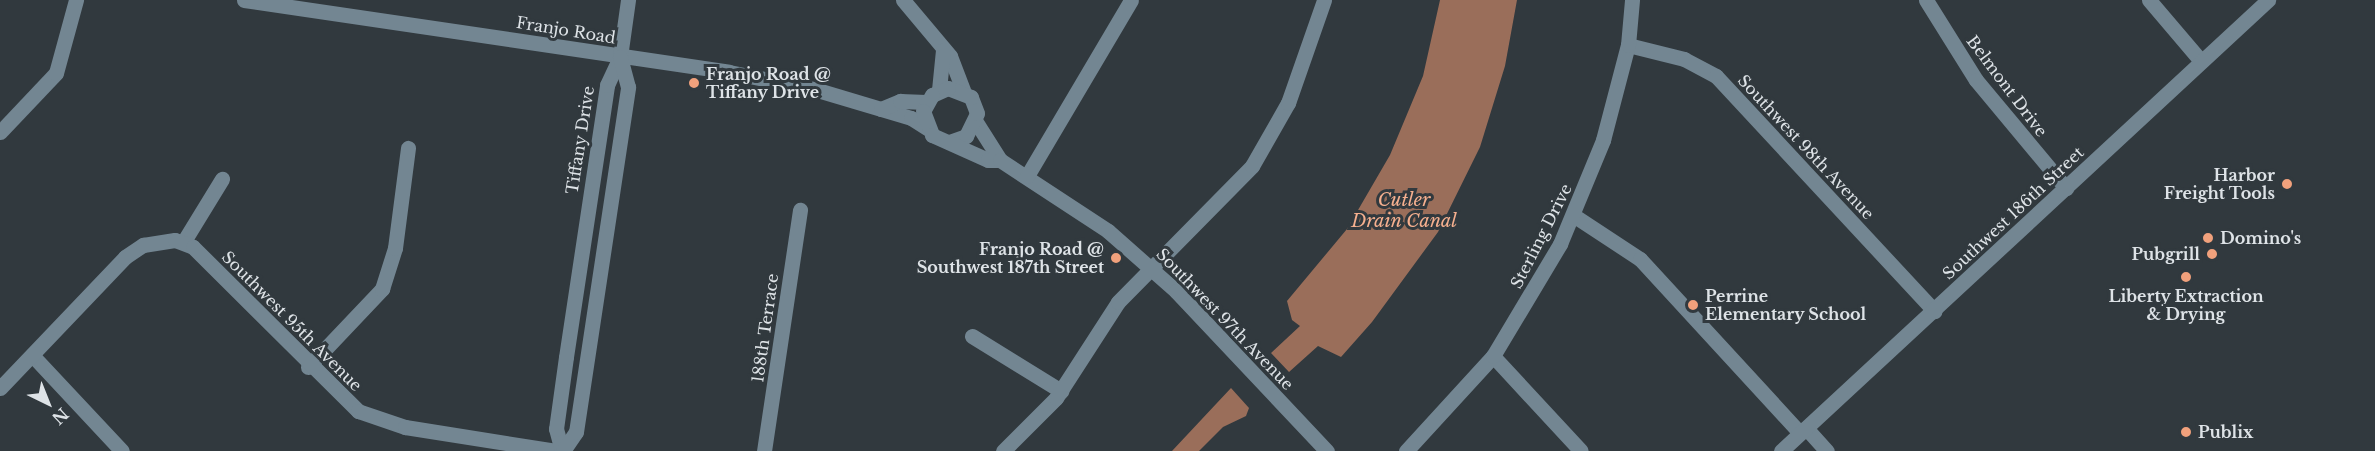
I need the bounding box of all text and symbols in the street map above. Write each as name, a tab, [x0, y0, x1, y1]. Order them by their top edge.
street label: Franjo Road	[515, 13, 617, 47]
street label: Belmont Drive	[1963, 32, 2051, 140]
place label: Franjo Road @ Tiffany Drive	[706, 64, 831, 102]
street label: Southwest 98th Avenue	[1734, 71, 1878, 223]
marker: Franjo Road @ Tiffany Drive	[687, 76, 701, 90]
street label: Tiffany Drive	[562, 84, 598, 196]
street label: Southwest 186th Street	[1939, 143, 2087, 283]
place label: Harbor Freight Tools	[2163, 165, 2275, 203]
marker: Harbor Freight Tools	[2280, 177, 2294, 191]
street label: Sterling Drive	[1506, 181, 1576, 291]
water label: Cutler Drain Canal	[1351, 190, 1457, 232]
place label: Domino's	[2220, 228, 2301, 248]
marker: Domino's	[2201, 231, 2215, 245]
place label: Franjo Road @ Southwest 187th Street	[917, 239, 1104, 277]
street label: Southwest 97th Avenue	[1152, 244, 1298, 394]
place label: Pubgrill	[2132, 244, 2200, 264]
street label: Southwest 95th Avenue	[218, 247, 366, 395]
marker: Pubgrill	[2205, 247, 2219, 261]
marker: Franjo Road @ Southwest 187th Street	[1109, 251, 1123, 265]
marker: Liberty Extraction & Drying	[2179, 270, 2193, 284]
street label: 188th Terrace	[748, 272, 782, 384]
place label: Perrine Elementary School	[1705, 286, 1867, 324]
place label: Liberty Extraction & Drying	[2108, 286, 2264, 324]
marker: Perrine Elementary School	[1686, 298, 1700, 312]
north arrow	[18, 373, 78, 433]
text: N	[48, 404, 73, 429]
place label: Publix	[2198, 422, 2253, 442]
marker: Publix	[2179, 425, 2193, 439]

